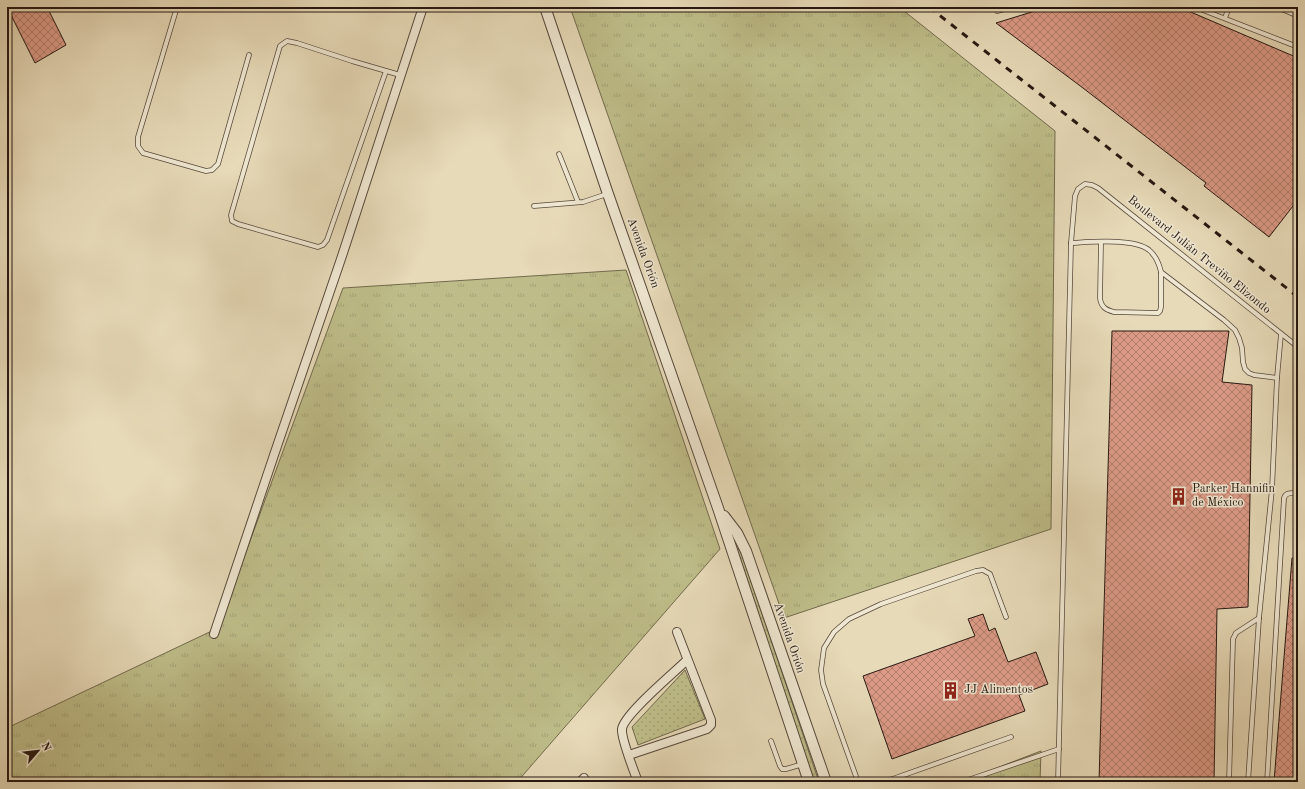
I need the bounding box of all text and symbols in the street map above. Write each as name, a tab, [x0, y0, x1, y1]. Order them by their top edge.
street label: Boulevard Julián Treviño Elizondo	[1125, 194, 1273, 316]
street label: Avenida Orión	[625, 216, 661, 290]
place label: Parker Hannifin de México	[1192, 483, 1275, 509]
building icon: Parker Hannifin de México	[1169, 486, 1189, 506]
street label: Avenida Orión	[771, 601, 807, 675]
building icon: JJ Alimentos	[941, 680, 961, 700]
place label: JJ Alimentos	[964, 684, 1033, 696]
north arrow	[18, 731, 58, 771]
text: N	[39, 741, 53, 754]

